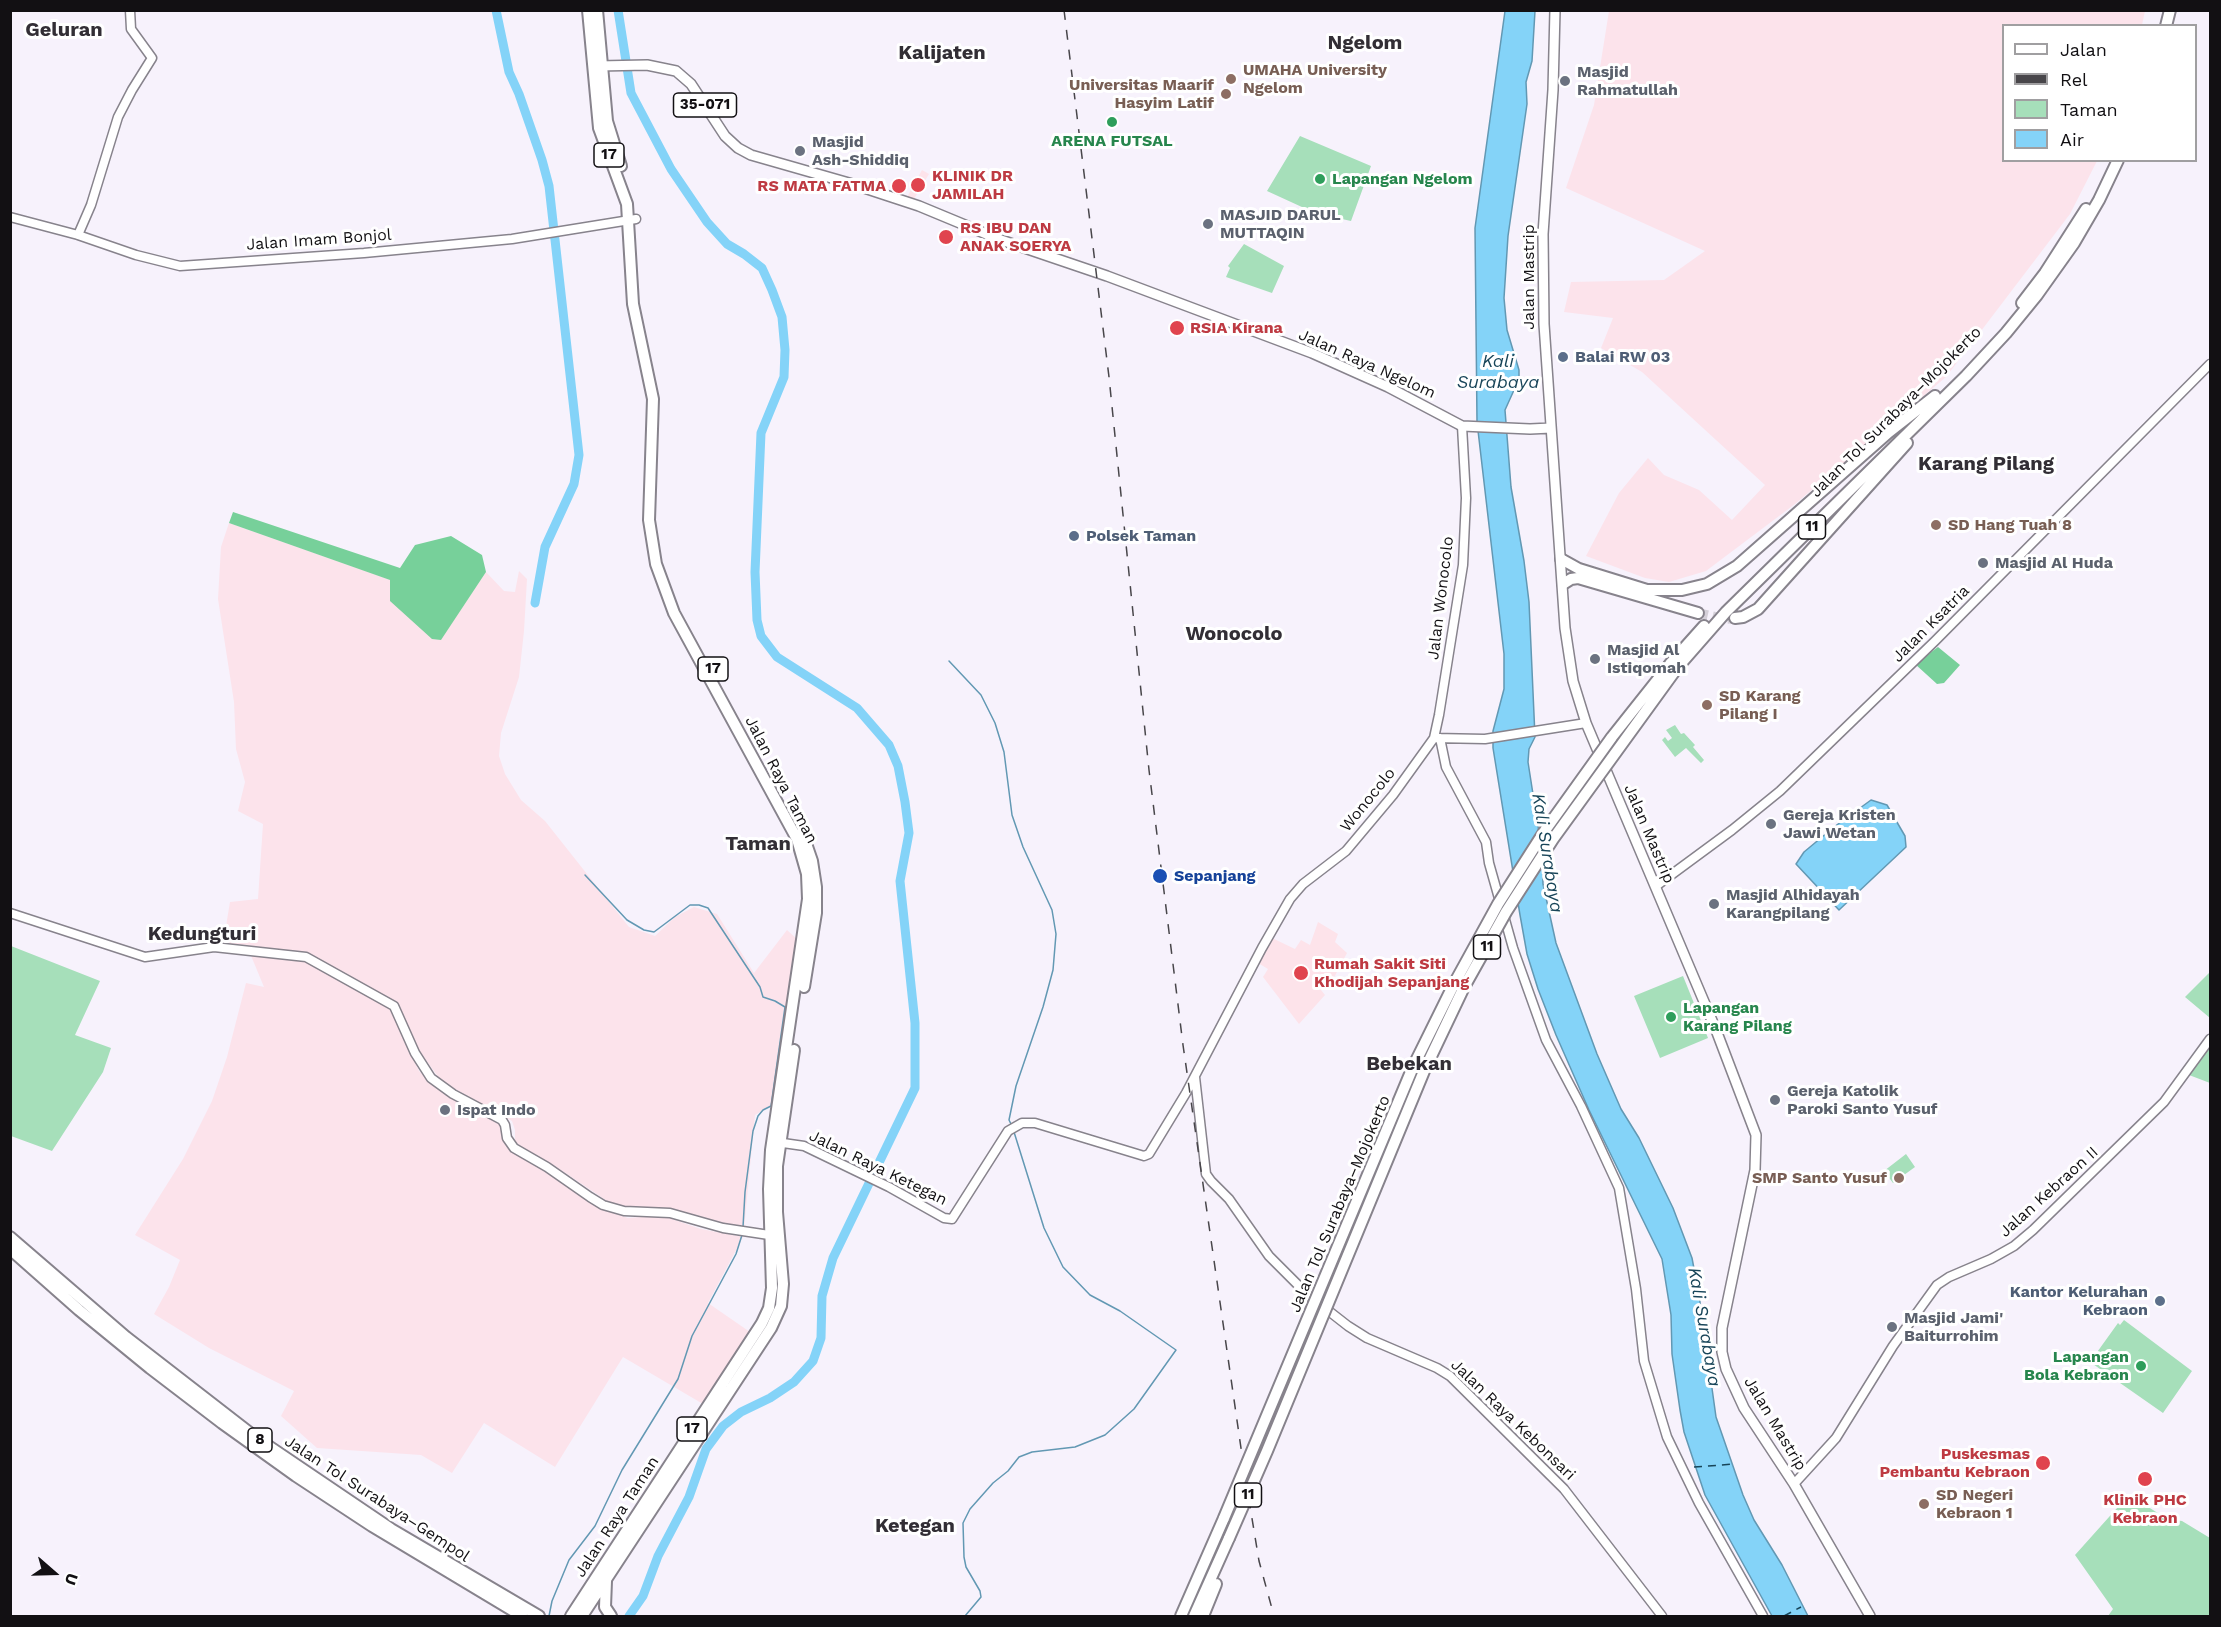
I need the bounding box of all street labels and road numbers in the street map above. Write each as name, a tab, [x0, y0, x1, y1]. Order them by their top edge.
road number: 35-071	[674, 93, 736, 117]
road number: 17	[594, 143, 624, 167]
street label: Jalan Mastrip	[1519, 224, 1539, 330]
street label: Jalan Imam Bonjol	[246, 225, 392, 255]
street label: Jalan Tol Surabaya–Mojokerto	[1807, 323, 1985, 501]
street label: Jalan Raya Ngelom	[1296, 325, 1438, 403]
road number: 11	[1798, 515, 1826, 539]
street label: Jalan Wonocolo	[1424, 535, 1458, 661]
street label: Jalan Ksatria	[1888, 581, 1974, 667]
road number: 17	[698, 657, 728, 681]
street label: Jalan Raya Taman	[741, 713, 821, 847]
street label: Wonocolo	[1336, 764, 1400, 836]
street label: Jalan Mastrip	[1620, 782, 1678, 886]
road number: 11	[1474, 935, 1500, 959]
street label: Jalan Tol Surabaya–Mojokerto	[1285, 1093, 1395, 1315]
street label: Jalan Raya Ketegan	[806, 1126, 950, 1210]
street label: Jalan Kebraon II	[1996, 1143, 2102, 1241]
street label: Jalan Raya Kebonsari	[1447, 1356, 1579, 1484]
street label: Jalan Mastrip	[1740, 1374, 1810, 1474]
road number: 17	[677, 1417, 707, 1441]
road number: 8	[248, 1428, 272, 1452]
street label: Jalan Tol Surabaya–Gempol	[281, 1432, 473, 1566]
street label: Jalan Raya Taman	[571, 1453, 663, 1581]
road number: 11	[1234, 1483, 1262, 1507]

